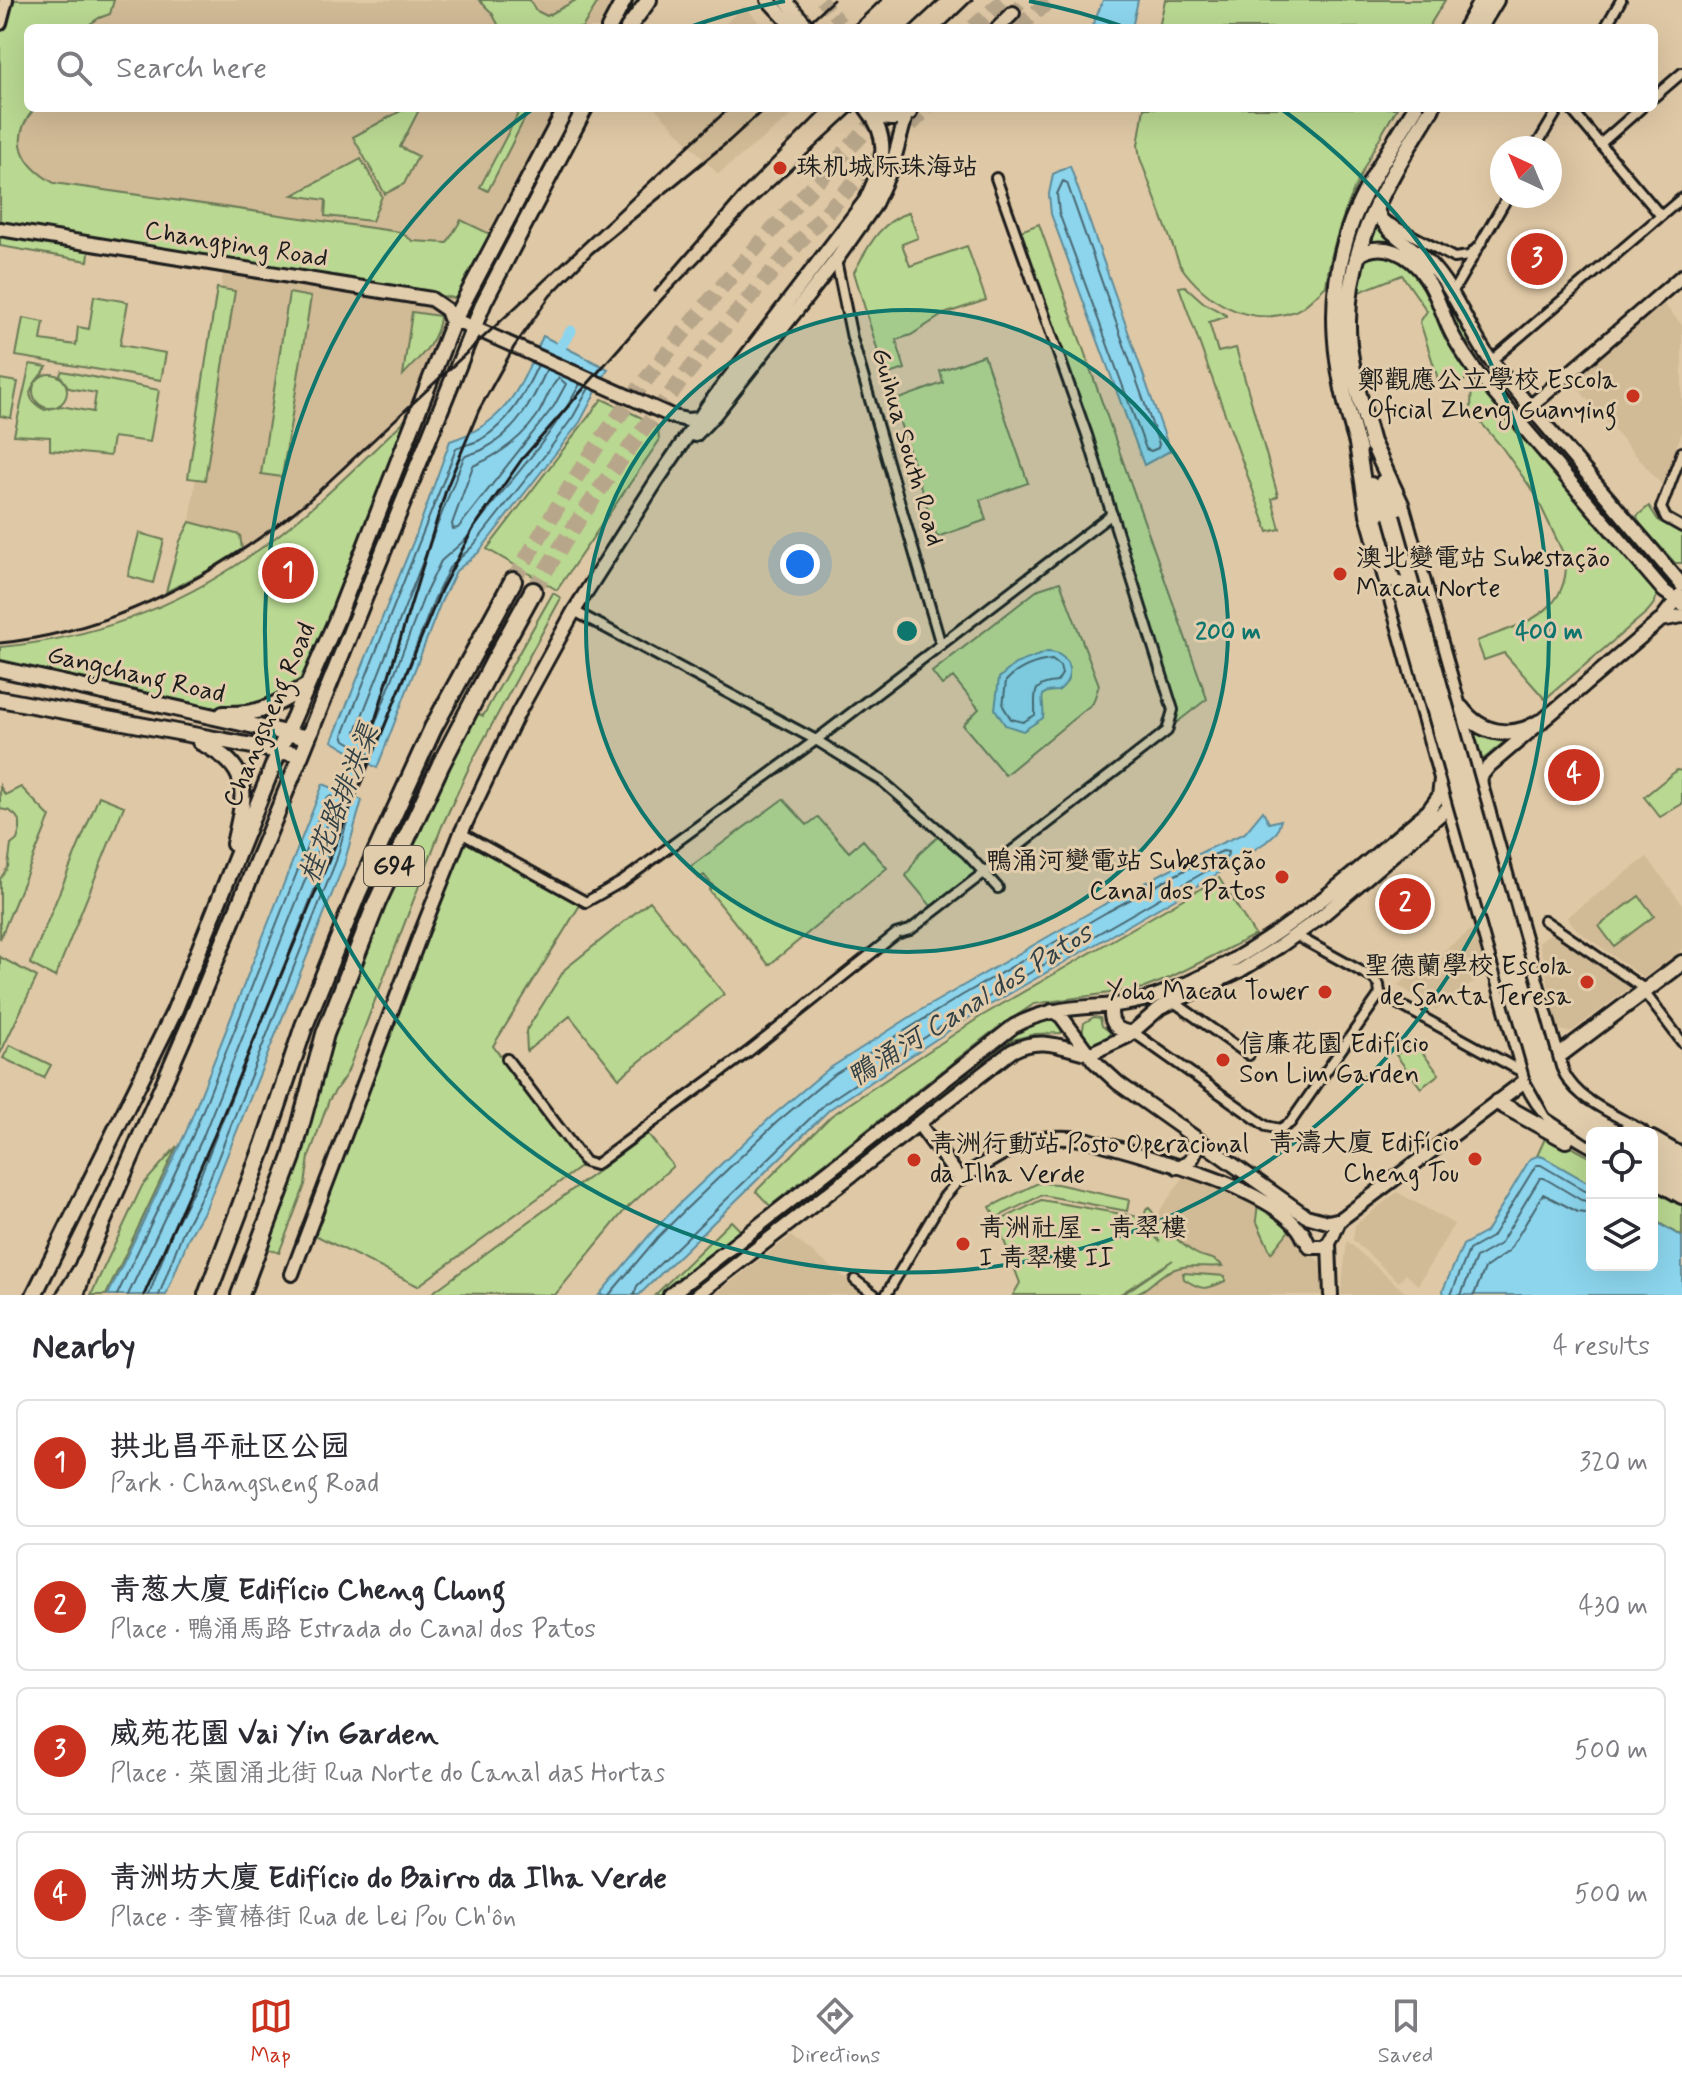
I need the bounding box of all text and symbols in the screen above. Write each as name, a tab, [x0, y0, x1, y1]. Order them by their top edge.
search box	[24, 24, 1658, 112]
icon: search	[52, 46, 96, 90]
text: Search here	[116, 49, 267, 88]
north arrow	[1490, 136, 1562, 208]
place label: 珠机城际珠海站	[796, 151, 978, 185]
marker: 珠机城际珠海站	[771, 159, 789, 177]
street label: Changping Road	[142, 214, 330, 276]
pin: 3	[1511, 229, 1563, 289]
street label: Guihua South Road	[862, 344, 952, 550]
place label: 鄭觀應公立學校 Escola Oficial Zheng Guanying	[1358, 364, 1617, 431]
marker: 鄭觀應公立學校 Escola Oficial Zheng Guanying	[1624, 387, 1642, 405]
place label: 澳北變電站 Subestação Macau Norte	[1356, 542, 1610, 606]
pin: 1	[262, 543, 314, 603]
your location	[780, 544, 820, 584]
marker: 澳北變電站 Subestação Macau Norte	[1331, 565, 1349, 583]
street label: Changsheng Road	[216, 617, 327, 814]
centre of rings	[893, 617, 921, 645]
text: 200 m	[1195, 617, 1261, 648]
text: 400 m	[1515, 617, 1583, 648]
street label: Gangchang Road	[43, 638, 228, 715]
water label: 桂花路排洪渠	[291, 717, 389, 889]
pin: 4	[1548, 745, 1600, 805]
place label: 鴨涌河變電站 Subestação Canal dos Patos	[986, 845, 1266, 909]
road number: G94	[364, 846, 424, 886]
marker: 鴨涌河變電站 Subestação Canal dos Patos	[1273, 868, 1291, 886]
pin: 2	[1379, 874, 1431, 934]
water label: 鴨涌河 Canal dos Patos	[841, 914, 1101, 1096]
place label: 聖德蘭學校 Escola de Santa Teresa	[1364, 950, 1571, 1014]
marker: 聖德蘭學校 Escola de Santa Teresa	[1578, 973, 1596, 991]
place label: Yoho Macau Tower	[1106, 975, 1310, 1009]
marker: Yoho Macau Tower	[1316, 983, 1334, 1001]
place label: 信廉花園 Edifício Son Lim Garden	[1239, 1028, 1429, 1092]
marker: 信廉花園 Edifício Son Lim Garden	[1214, 1051, 1232, 1069]
place label: 青濤大廈 Edifício Cheng Tou	[1269, 1127, 1459, 1191]
map controls	[1586, 1127, 1658, 1271]
button: locate	[1586, 1127, 1658, 1199]
place label: 青洲行動站 Posto Operacional da Ilha Verde	[930, 1128, 1249, 1192]
marker: 青濤大廈 Edifício Cheng Tou	[1466, 1150, 1484, 1168]
marker: 青洲行動站 Posto Operacional da Ilha Verde	[905, 1151, 923, 1169]
button: layers	[1586, 1199, 1658, 1271]
place label: 青洲社屋 - 青翠樓 I 青翠樓 II	[979, 1212, 1187, 1276]
marker: 青洲社屋 - 青翠樓 I 青翠樓 II	[954, 1235, 972, 1253]
text: Nearby	[32, 1325, 136, 1370]
text: 4 results	[1553, 1330, 1650, 1364]
text: 拱北昌平社区公园	[110, 1428, 350, 1467]
text: 1	[54, 1446, 66, 1480]
text: 320 m	[1579, 1446, 1648, 1480]
text: Park · Changsheng Road	[110, 1467, 379, 1501]
text: 青葱大廈 Edifício Cheng Chong	[110, 1571, 506, 1610]
text: 2	[54, 1590, 66, 1624]
text: 430 m	[1579, 1590, 1648, 1624]
text: Place · 鴨涌馬路 Estrada do Canal dos Patos	[110, 1613, 596, 1647]
text: 威苑花園 Vai Yin Garden	[110, 1715, 438, 1754]
text: 3	[54, 1734, 66, 1768]
text: 500 m	[1574, 1734, 1648, 1768]
text: Place · 菜園涌北街 Rua Norte do Canal das Hortas	[110, 1757, 665, 1791]
text: 青洲坊大廈 Edifício do Bairro da Ilha Verde	[110, 1859, 667, 1898]
text: 4	[52, 1878, 68, 1912]
text: 500 m	[1574, 1878, 1648, 1912]
text: Place · 李寶椿街 Rua de Lei Pou Ch'ôn	[110, 1901, 516, 1935]
tab: Map	[249, 1994, 293, 2070]
tab: Directions	[790, 1994, 880, 2070]
tab: Saved	[1378, 1994, 1433, 2070]

